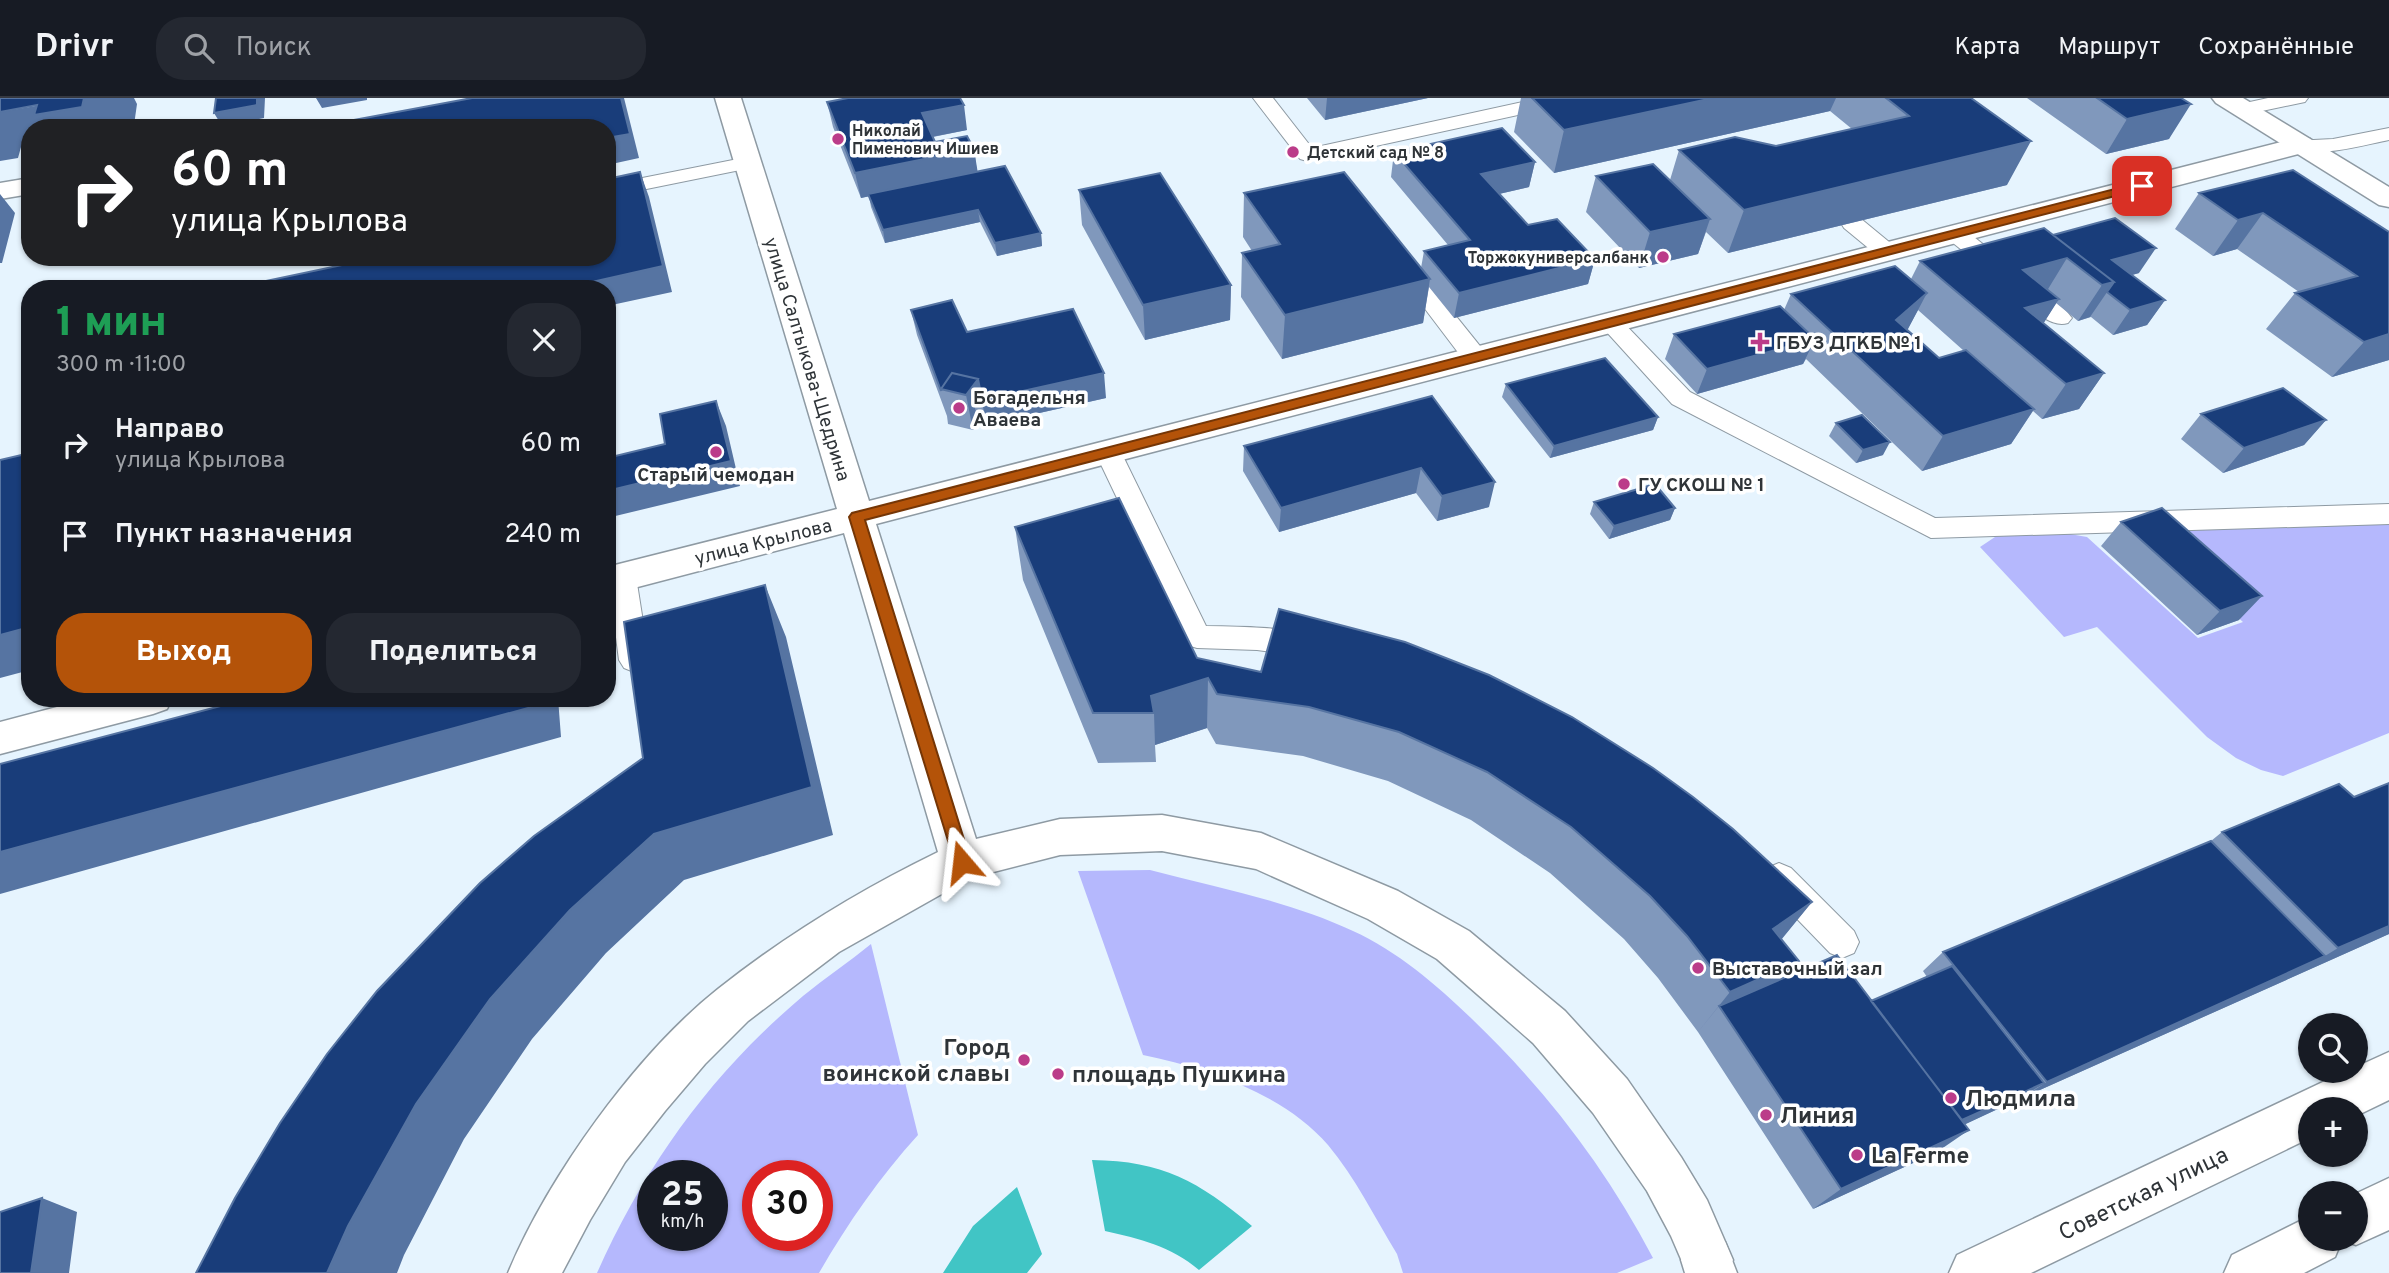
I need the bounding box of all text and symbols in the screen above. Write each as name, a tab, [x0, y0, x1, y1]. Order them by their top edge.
search box	[156, 17, 646, 80]
text: Drivr	[35, 27, 114, 69]
icon: search	[180, 29, 218, 67]
text: Поиск	[236, 32, 312, 65]
text: Карта	[1954, 33, 2020, 63]
text: Маршрут	[2058, 33, 2160, 63]
text: Сохранённые	[2198, 33, 2354, 63]
place label: Николай Пименович Ишиев	[852, 122, 999, 160]
marker: Николай Пименович Ишиев	[830, 131, 846, 147]
text: 60 m	[171, 142, 289, 204]
marker: Детский сад № 8	[1285, 144, 1301, 160]
place label: Детский сад № 8	[1307, 144, 1444, 164]
icon: right	[56, 147, 147, 238]
pin	[2112, 156, 2172, 216]
icon: arrive	[2123, 167, 2161, 205]
text: улица Крылова	[171, 203, 408, 243]
street label: улица Салтыкова-Щедрина	[758, 235, 855, 484]
place label: Торжокуниверсалбанк	[1468, 249, 1649, 269]
marker: Торжокуниверсалбанк	[1655, 249, 1671, 265]
text: 1 мин	[56, 298, 167, 351]
button: close	[507, 303, 581, 377]
marker: ГБУЗ ДГКБ № 1	[1750, 332, 1770, 352]
place label: ГБУЗ ДГКБ № 1	[1776, 332, 1922, 356]
text: 300 m · 11:00	[56, 351, 186, 380]
place label: Богадельня Аваева	[973, 387, 1086, 433]
marker: Богадельня Аваева	[951, 400, 967, 416]
text: Направо	[115, 414, 224, 447]
icon: right	[56, 426, 94, 464]
text: 60 m	[521, 428, 581, 461]
marker: Старый чемодан	[708, 444, 724, 460]
text: улица Крылова	[115, 447, 285, 476]
place label: Старый чемодан	[637, 464, 795, 488]
place label: ГУ СКОШ № 1	[1638, 474, 1765, 498]
marker: ГУ СКОШ № 1	[1616, 476, 1632, 492]
street label: улица Крылова	[692, 514, 835, 572]
icon: arrive	[56, 517, 94, 555]
text: Пункт назначения	[115, 519, 353, 552]
text: 240 m	[504, 519, 581, 552]
button: Выход	[56, 613, 312, 693]
button: Поделиться	[326, 613, 581, 693]
position arrow	[925, 825, 999, 899]
place label: Выставочный зал	[1712, 958, 1883, 982]
marker: Выставочный зал	[1690, 960, 1706, 976]
map controls	[2298, 1013, 2368, 1251]
button: search	[2298, 1013, 2368, 1083]
place label: Город воинской славы	[822, 1035, 1010, 1090]
marker: Город воинской славы	[1016, 1052, 1032, 1068]
place label: площадь Пушкина	[1072, 1062, 1286, 1091]
marker: площадь Пушкина	[1050, 1066, 1066, 1082]
place label: Людмила	[1965, 1086, 2076, 1115]
marker: Людмила	[1943, 1090, 1959, 1106]
button: +	[2298, 1097, 2368, 1167]
place label: Линия	[1780, 1103, 1854, 1132]
marker: Линия	[1758, 1107, 1774, 1123]
street label: Советская улица	[2054, 1142, 2234, 1249]
place label: La Ferme	[1871, 1143, 1969, 1172]
marker: La Ferme	[1849, 1147, 1865, 1163]
speed limit sign: 30	[742, 1160, 833, 1251]
text: 25	[661, 1174, 704, 1218]
button: −	[2298, 1181, 2368, 1251]
text: km/h	[661, 1211, 704, 1234]

